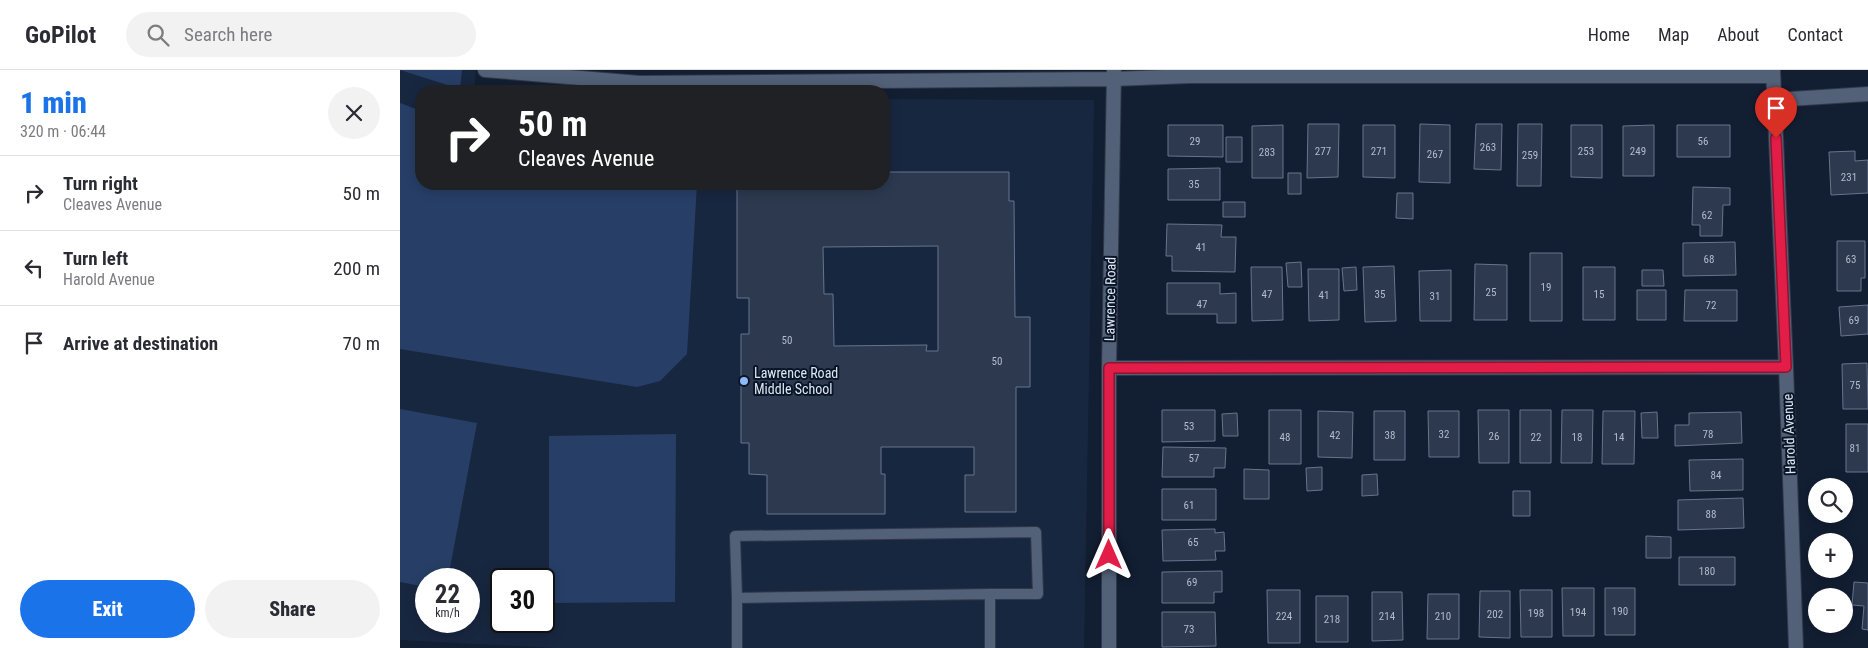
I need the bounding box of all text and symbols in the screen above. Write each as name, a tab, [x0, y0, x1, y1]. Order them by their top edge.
search box	[126, 12, 476, 57]
text: GoPilot	[25, 21, 96, 49]
icon: search	[144, 21, 172, 49]
text: Search here	[184, 23, 272, 46]
text: Home	[1588, 24, 1630, 45]
text: Map	[1658, 24, 1689, 45]
text: About	[1717, 24, 1759, 45]
text: Contact	[1787, 24, 1843, 45]
text: 1 min	[20, 85, 87, 120]
button: close	[328, 87, 380, 139]
pin	[1755, 87, 1797, 138]
icon: arrive	[1762, 94, 1790, 122]
text: 50 m	[518, 104, 587, 145]
icon: right	[435, 105, 500, 170]
text: 320 m · 06:44	[20, 122, 106, 141]
house number: 29	[1190, 135, 1200, 148]
house number: 56	[1698, 135, 1708, 148]
house number: 263	[1480, 141, 1496, 154]
house number: 277	[1315, 145, 1331, 158]
house number: 271	[1371, 145, 1387, 158]
house number: 253	[1578, 145, 1594, 158]
house number: 249	[1630, 145, 1646, 158]
text: Cleaves Avenue	[518, 146, 654, 171]
house number: 283	[1259, 146, 1275, 159]
house number: 267	[1427, 148, 1443, 161]
house number: 259	[1522, 149, 1538, 162]
house number: 231	[1841, 171, 1857, 184]
text: Turn right	[63, 172, 138, 195]
house number: 35	[1189, 178, 1199, 191]
icon: right	[20, 179, 48, 207]
text: 50 m	[343, 182, 380, 205]
text: Cleaves Avenue	[63, 195, 162, 214]
house number: 62	[1702, 209, 1712, 222]
house number: 41	[1196, 241, 1206, 254]
text: Turn left	[63, 247, 128, 270]
house number: 68	[1704, 253, 1714, 266]
house number: 63	[1846, 253, 1856, 266]
icon: left	[20, 254, 48, 282]
text: 200 m	[333, 257, 380, 280]
street label: Lawrence Road	[1101, 257, 1119, 341]
text: Harold Avenue	[63, 270, 155, 289]
house number: 19	[1541, 281, 1551, 294]
house number: 25	[1486, 286, 1496, 299]
house number: 47	[1262, 288, 1272, 301]
house number: 35	[1375, 288, 1385, 301]
house number: 15	[1594, 288, 1604, 301]
house number: 41	[1319, 289, 1329, 302]
house number: 31	[1430, 290, 1440, 303]
house number: 47	[1197, 298, 1207, 311]
house number: 72	[1706, 299, 1716, 312]
house number: 69	[1849, 314, 1859, 327]
icon: arrive	[20, 329, 48, 357]
text: Arrive at destination	[63, 332, 218, 355]
text: 70 m	[343, 332, 380, 355]
house number: 50	[782, 334, 792, 347]
house number: 50	[992, 355, 1002, 368]
place label: Lawrence Road Middle School	[754, 365, 838, 397]
marker: Lawrence Road Middle School	[738, 375, 750, 387]
house number: 75	[1850, 379, 1860, 392]
street label: Harold Avenue	[1780, 393, 1798, 474]
house number: 53	[1184, 420, 1194, 433]
house number: 32	[1439, 428, 1449, 441]
house number: 78	[1703, 428, 1713, 441]
house number: 42	[1330, 429, 1340, 442]
house number: 38	[1385, 429, 1395, 442]
house number: 26	[1489, 430, 1499, 443]
house number: 48	[1280, 431, 1290, 444]
house number: 22	[1531, 431, 1541, 444]
house number: 18	[1572, 431, 1582, 444]
house number: 14	[1614, 431, 1625, 444]
house number: 81	[1850, 442, 1860, 455]
house number: 57	[1189, 452, 1199, 465]
house number: 84	[1711, 469, 1722, 482]
map controls	[1808, 478, 1853, 633]
button: search	[1808, 478, 1853, 523]
house number: 61	[1184, 499, 1194, 512]
house number: 88	[1706, 508, 1716, 521]
position arrow	[1082, 528, 1134, 580]
button: +	[1808, 533, 1853, 578]
house number: 65	[1188, 536, 1198, 549]
house number: 180	[1699, 565, 1715, 578]
speed limit sign: 30	[490, 568, 555, 633]
house number: 69	[1187, 576, 1197, 589]
button: Exit	[20, 580, 195, 638]
button: Share	[205, 580, 380, 638]
text: 22	[435, 580, 460, 609]
button: −	[1808, 588, 1853, 633]
house number: 190	[1612, 605, 1628, 618]
text: km/h	[435, 606, 460, 620]
house number: 194	[1570, 606, 1587, 619]
house number: 198	[1528, 607, 1544, 620]
house number: 202	[1487, 608, 1503, 621]
house number: 224	[1276, 610, 1293, 623]
house number: 214	[1379, 610, 1396, 623]
house number: 210	[1435, 610, 1451, 623]
house number: 218	[1324, 613, 1340, 626]
house number: 73	[1184, 623, 1194, 636]

